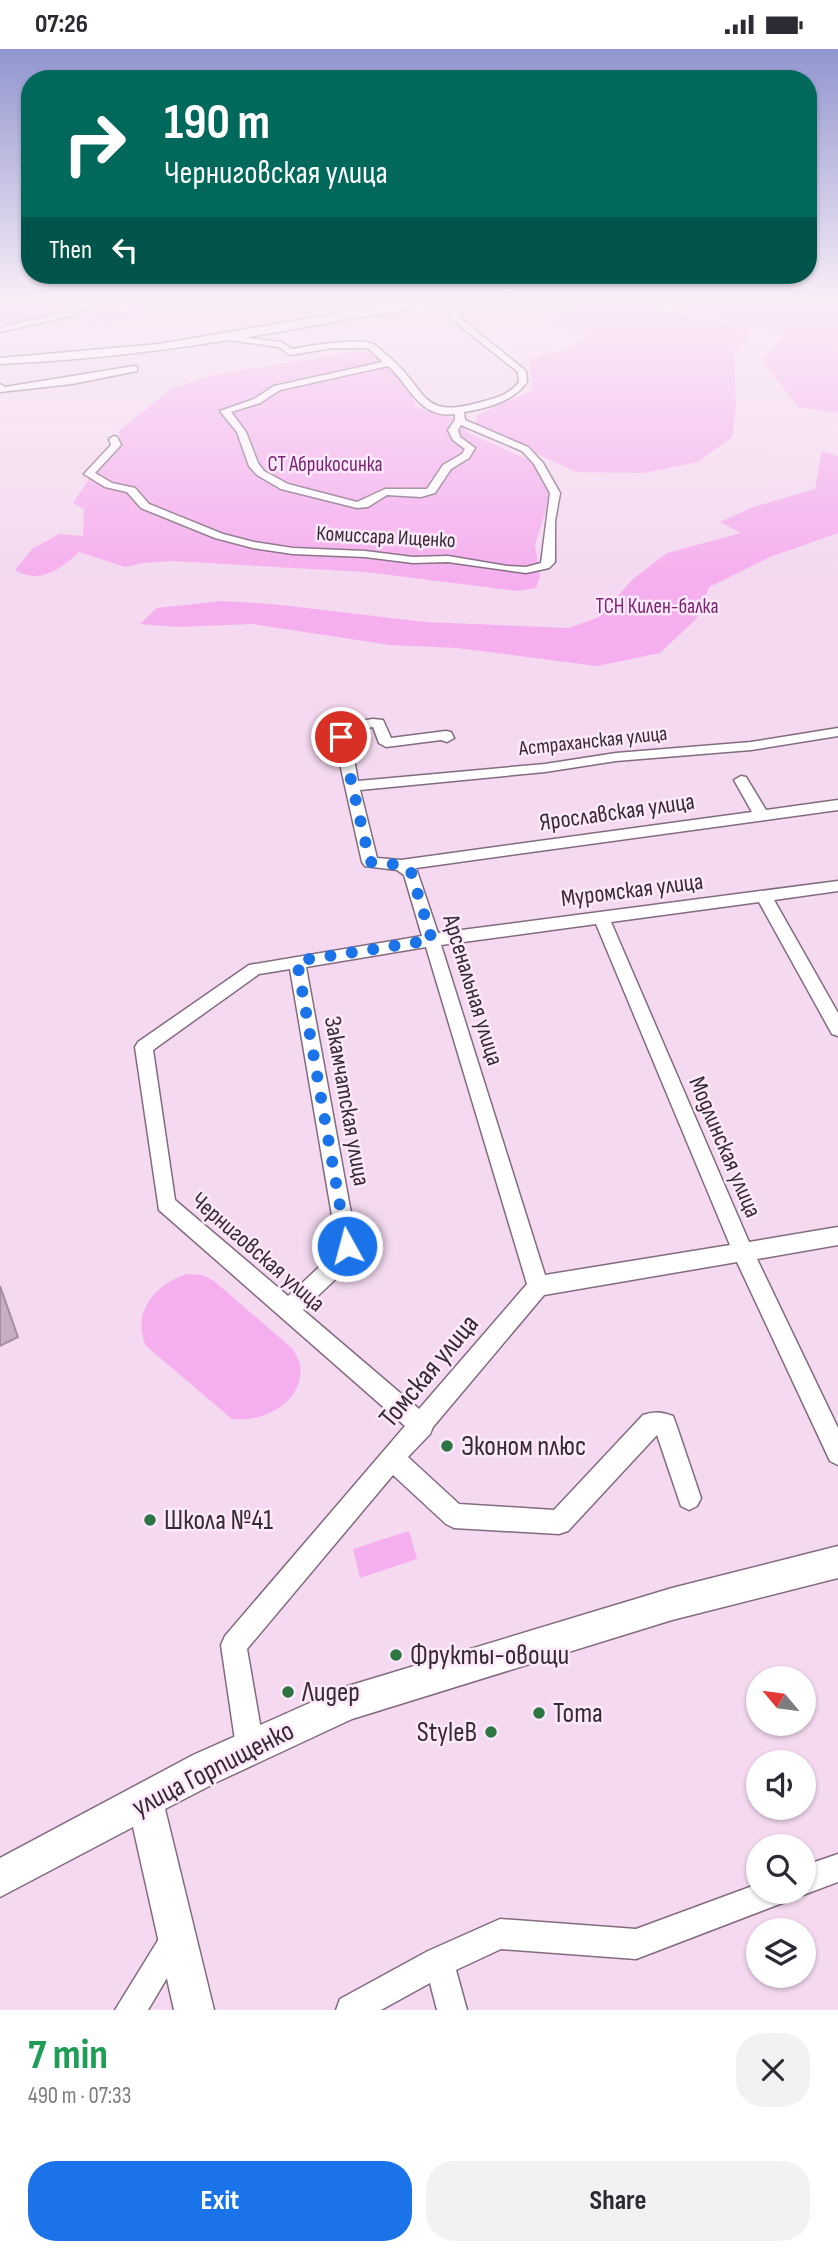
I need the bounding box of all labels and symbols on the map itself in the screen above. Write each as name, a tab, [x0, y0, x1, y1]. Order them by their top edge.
park label: СТ Абрикосинка	[267, 452, 383, 477]
street label: Комиссара Ищенко	[316, 521, 456, 553]
park label: ТСН Килен-балка	[596, 594, 718, 619]
pin	[311, 707, 371, 767]
street label: Астраханская улица	[517, 721, 668, 761]
street label: Ярославская улица	[538, 787, 696, 837]
street label: Муромская улица	[559, 867, 705, 913]
street label: Арсенальная улица	[436, 910, 510, 1069]
street label: Закамчатская улица	[318, 1014, 376, 1188]
street label: Модлинская улица	[682, 1072, 768, 1222]
street label: Черниговская улица	[185, 1186, 331, 1318]
position arrow	[310, 1209, 384, 1283]
street label: Томская улица	[372, 1308, 486, 1434]
place label: Эконом плюс	[461, 1430, 586, 1463]
marker: Эконом плюс	[439, 1438, 455, 1454]
place label: Школа №41	[164, 1504, 273, 1537]
marker: Школа №41	[142, 1512, 158, 1528]
place label: Фрукты-овощи	[410, 1639, 569, 1672]
marker: Фрукты-овощи	[388, 1647, 404, 1663]
north arrow	[746, 1666, 816, 1736]
place label: Лидер	[301, 1676, 360, 1709]
marker: Лидер	[280, 1684, 296, 1700]
place label: Тота	[553, 1697, 603, 1730]
marker: Тота	[531, 1705, 547, 1721]
street label: улица Горпищенко	[127, 1714, 299, 1824]
place label: StyleB	[417, 1716, 477, 1749]
marker: StyleB	[483, 1724, 499, 1740]

